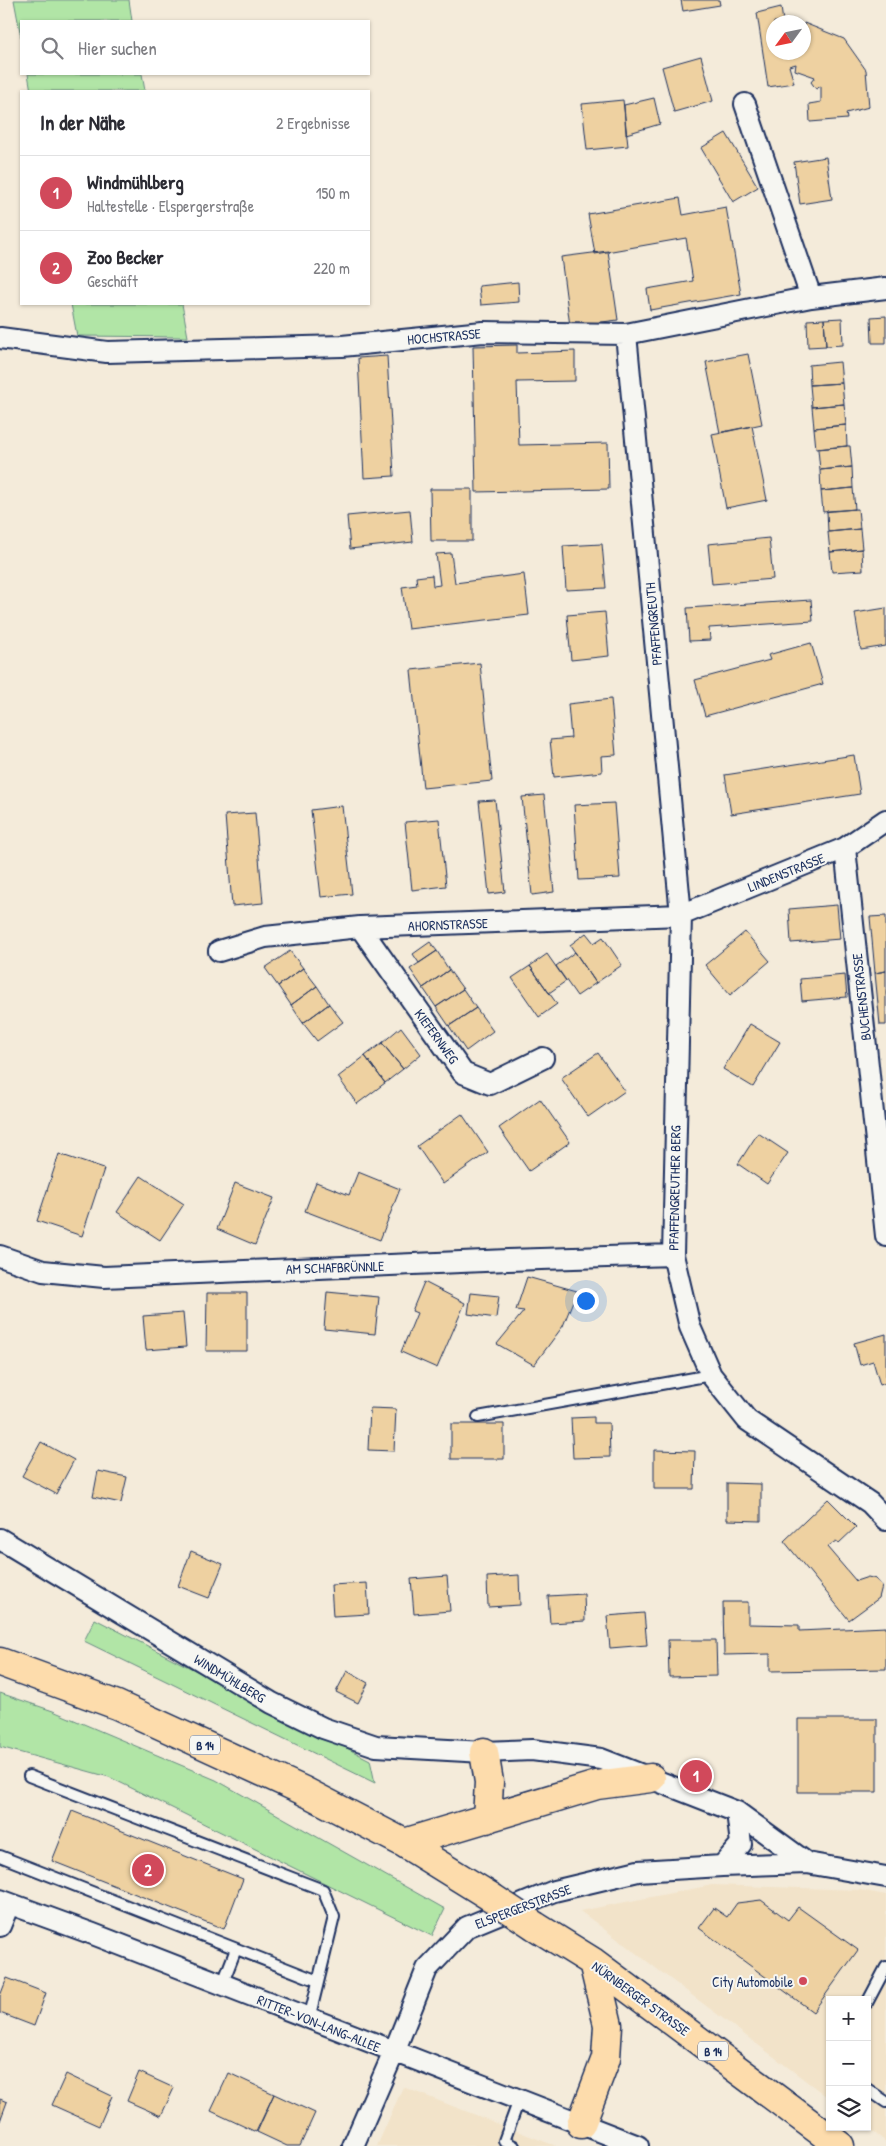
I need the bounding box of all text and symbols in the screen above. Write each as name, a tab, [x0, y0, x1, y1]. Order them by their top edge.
north arrow	[766, 15, 811, 60]
search box	[20, 20, 370, 75]
icon: search	[38, 34, 66, 62]
text: Hier suchen	[78, 35, 157, 61]
text: In der Nähe	[40, 108, 125, 137]
text: 2 Ergebnisse	[276, 112, 350, 134]
text: Windmühlberg	[87, 169, 184, 195]
text: 1	[53, 182, 59, 204]
text: 150 m	[316, 182, 350, 204]
text: Haltestelle · Elspergerstraße	[87, 195, 254, 217]
text: Zoo Becker	[87, 244, 164, 270]
text: 2	[52, 257, 60, 279]
text: 220 m	[313, 257, 350, 279]
text: Geschäft	[87, 270, 138, 292]
street label: HOCHSTRASSE	[406, 323, 482, 349]
street label: PFAFFENGREUTH	[640, 581, 666, 666]
street label: LINDENSTRASSE	[745, 848, 827, 896]
street label: AHORNSTRASSE	[408, 913, 488, 935]
street label: BUCHENSTRASSE	[847, 952, 875, 1042]
street label: KIEFERNWEG	[411, 1005, 464, 1068]
street label: PFAFFENGREUTHER BERG	[663, 1125, 685, 1251]
street label: AM SCHAFBRÜNNLE	[285, 1256, 385, 1278]
your location	[573, 1288, 599, 1314]
street label: WINDMÜHLBERG	[191, 1649, 269, 1707]
road number: B 14	[190, 1736, 220, 1754]
pin: 1	[680, 1757, 712, 1795]
pin: 2	[132, 1851, 164, 1889]
street label: ELSPERGERSTRASSE	[472, 1879, 574, 1933]
street label: NÜRNBERGER STRASSE	[588, 1956, 694, 2040]
place label: City Automobile	[712, 1972, 793, 1992]
marker: City Automobile	[797, 1975, 809, 1987]
street label: RITTER-VON-LANG-ALLEE	[255, 1990, 383, 2056]
map controls	[826, 1996, 871, 2131]
button: +	[826, 1996, 871, 2041]
button: −	[826, 2041, 871, 2086]
road number: B 14	[698, 2042, 728, 2060]
button: layers	[826, 2086, 871, 2131]

